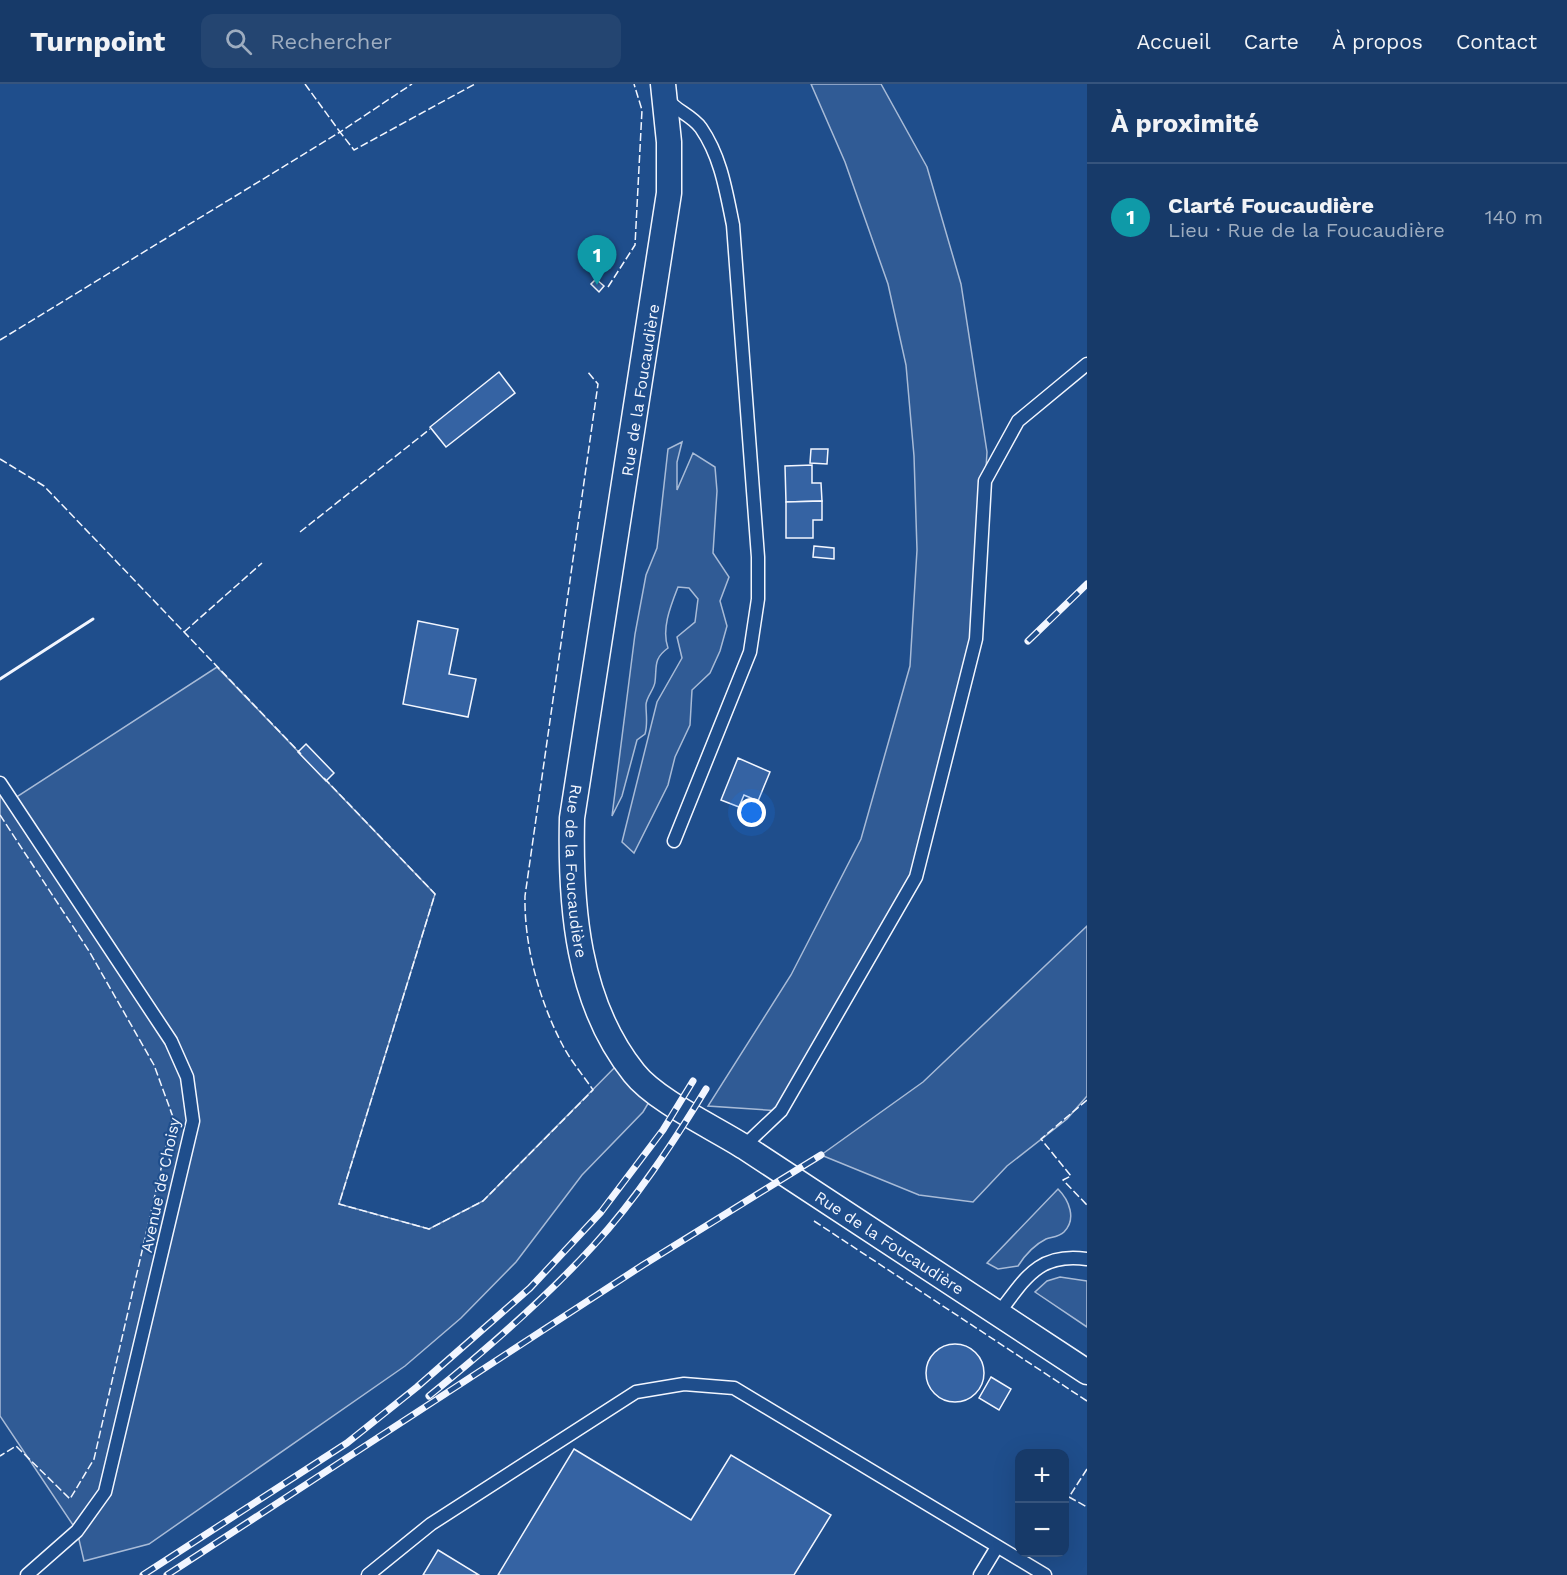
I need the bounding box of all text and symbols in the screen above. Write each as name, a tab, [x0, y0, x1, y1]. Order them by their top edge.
search box	[201, 14, 621, 68]
text: Turnpoint	[30, 25, 165, 58]
icon: search	[222, 25, 255, 58]
text: Rechercher	[270, 29, 392, 54]
text: Accueil	[1136, 29, 1211, 54]
text: Carte	[1244, 29, 1299, 54]
text: À propos	[1332, 29, 1423, 54]
text: Contact	[1456, 29, 1537, 54]
text: À proximité	[1111, 108, 1259, 138]
text: Clarté Foucaudière	[1168, 193, 1374, 218]
text: 1	[1126, 205, 1135, 229]
text: 140 m	[1485, 205, 1543, 229]
text: Lieu · Rue de la Foucaudière	[1168, 218, 1445, 242]
pin: 1	[578, 236, 616, 285]
street label: Rue de la Foucaudière	[617, 303, 663, 478]
street label: Rue de la Foucaudière	[562, 783, 591, 960]
your location	[737, 798, 766, 827]
street label: Avenue de Choisy	[137, 1115, 184, 1254]
street label: Rue de la Foucaudière	[811, 1187, 967, 1299]
map controls	[1015, 1449, 1069, 1557]
button: +	[1015, 1449, 1069, 1503]
button: −	[1015, 1503, 1069, 1557]

